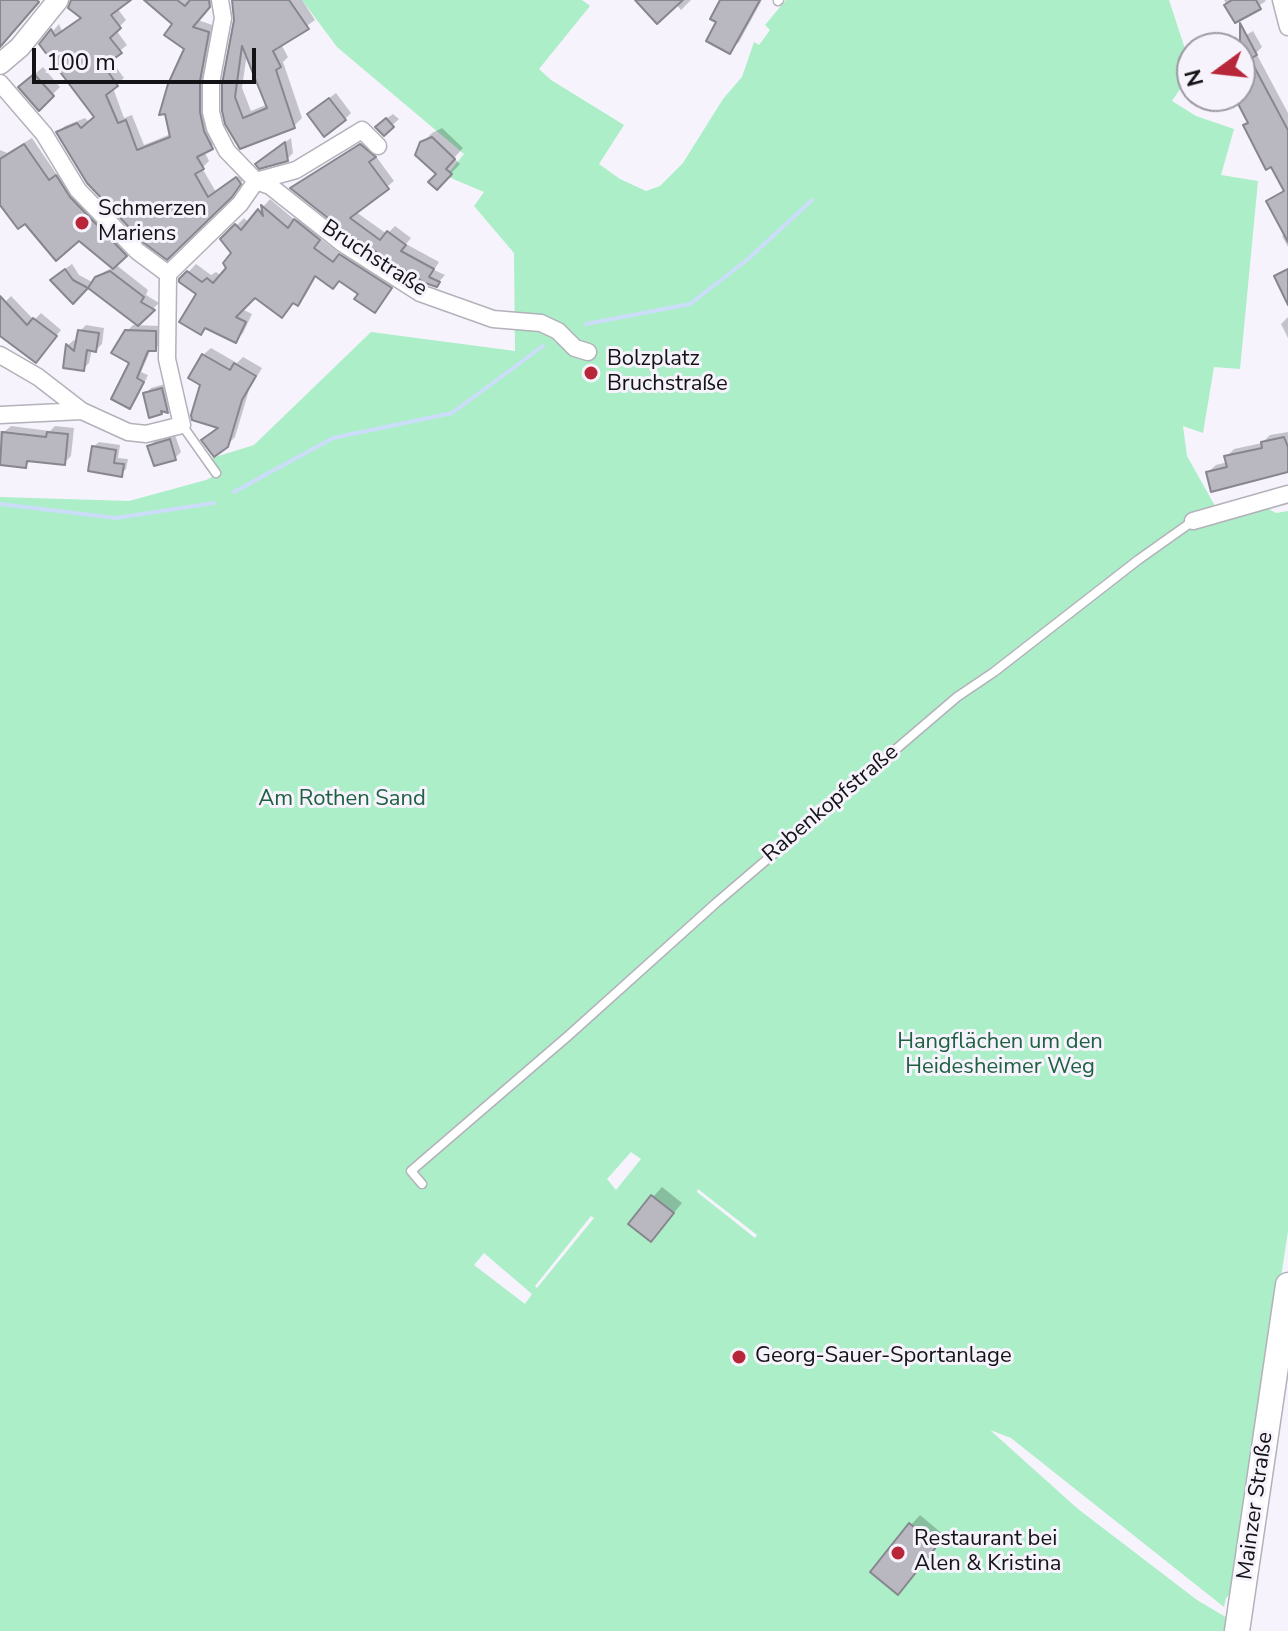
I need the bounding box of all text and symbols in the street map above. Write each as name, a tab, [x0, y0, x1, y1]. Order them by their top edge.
scale bar	[36, 32, 260, 82]
north arrow	[1176, 32, 1256, 112]
text: 100 m	[46, 46, 116, 78]
text: N	[1178, 66, 1211, 90]
place label: Schmerzen Mariens	[98, 197, 207, 248]
marker: Schmerzen Mariens	[73, 214, 91, 232]
street label: Bruchstraße	[316, 215, 432, 303]
place label: Bolzplatz Bruchstraße	[607, 347, 728, 398]
marker: Bolzplatz Bruchstraße	[582, 364, 600, 382]
street label: Rabenkopfstraße	[758, 740, 904, 868]
park label: Am Rothen Sand	[258, 787, 426, 813]
park label: Hangflächen um den Heidesheimer Weg	[897, 1030, 1103, 1082]
place label: Georg-Sauer-Sportanlage	[755, 1344, 1012, 1370]
marker: Georg-Sauer-Sportanlage	[730, 1348, 748, 1366]
street label: Mainzer Straße	[1233, 1430, 1279, 1582]
place label: Restaurant bei Alen & Kristina	[914, 1527, 1061, 1578]
marker: Restaurant bei Alen & Kristina	[889, 1544, 907, 1562]

